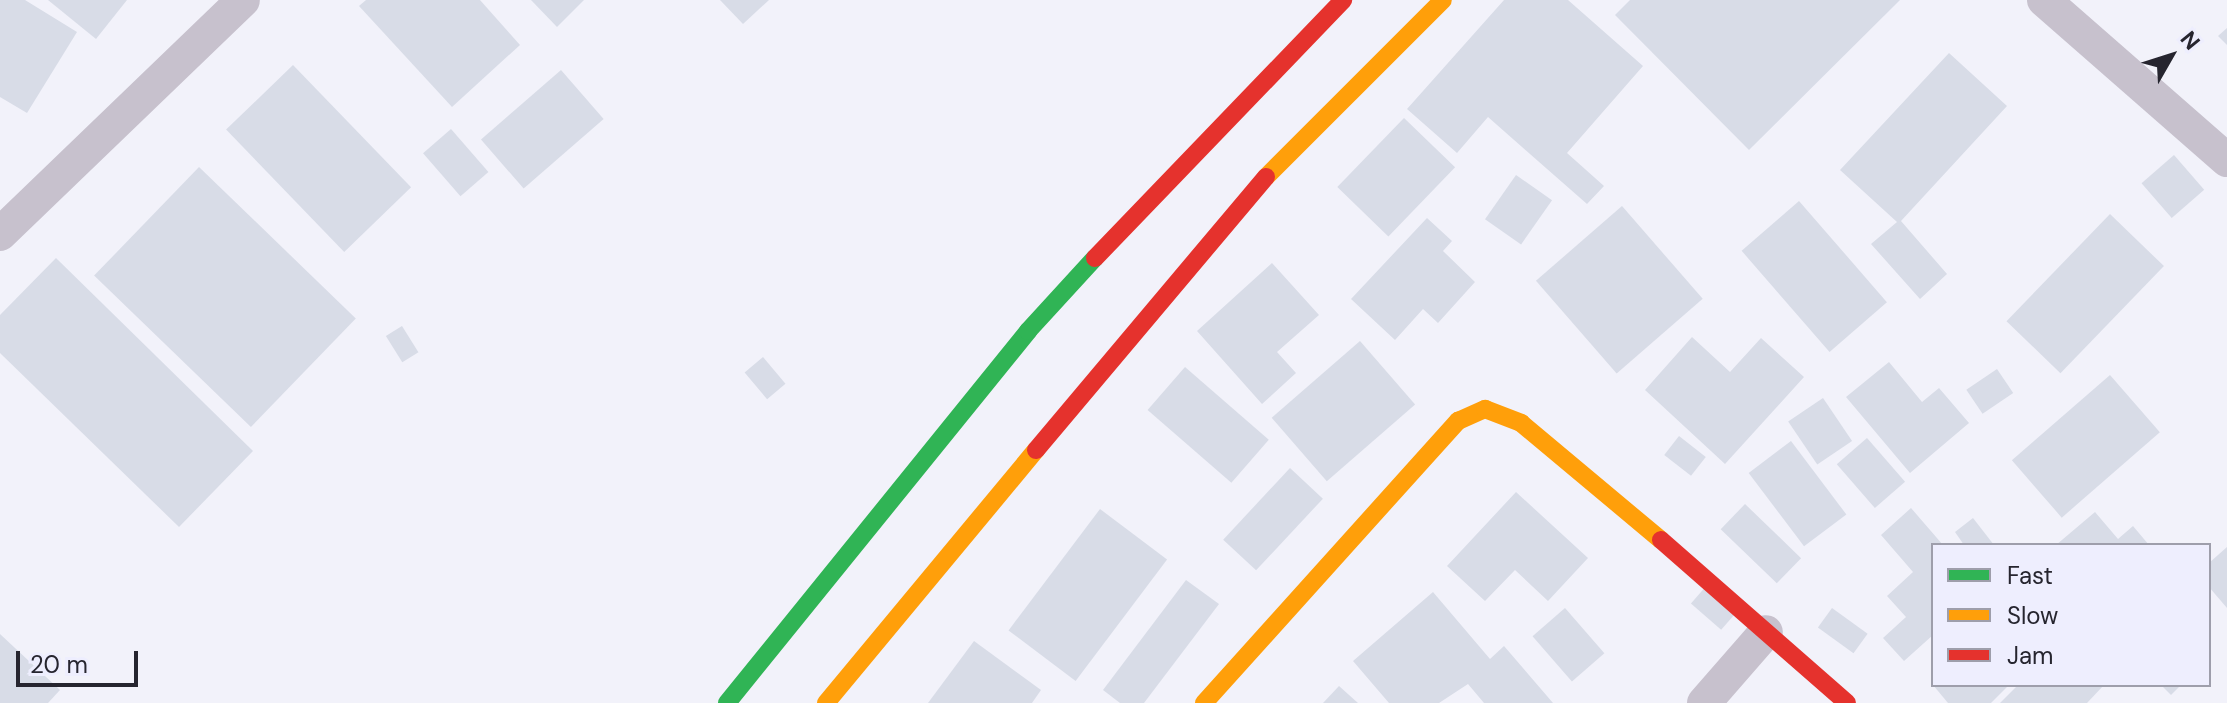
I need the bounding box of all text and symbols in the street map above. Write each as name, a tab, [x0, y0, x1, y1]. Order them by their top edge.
north arrow	[2131, 16, 2211, 96]
text: N	[2174, 25, 2206, 56]
legend	[1931, 543, 2211, 687]
text: Fast	[2007, 560, 2053, 591]
text: Slow	[2007, 600, 2058, 631]
scale bar	[20, 635, 142, 685]
text: Jam	[2007, 640, 2053, 671]
text: 20 m	[30, 649, 88, 680]

